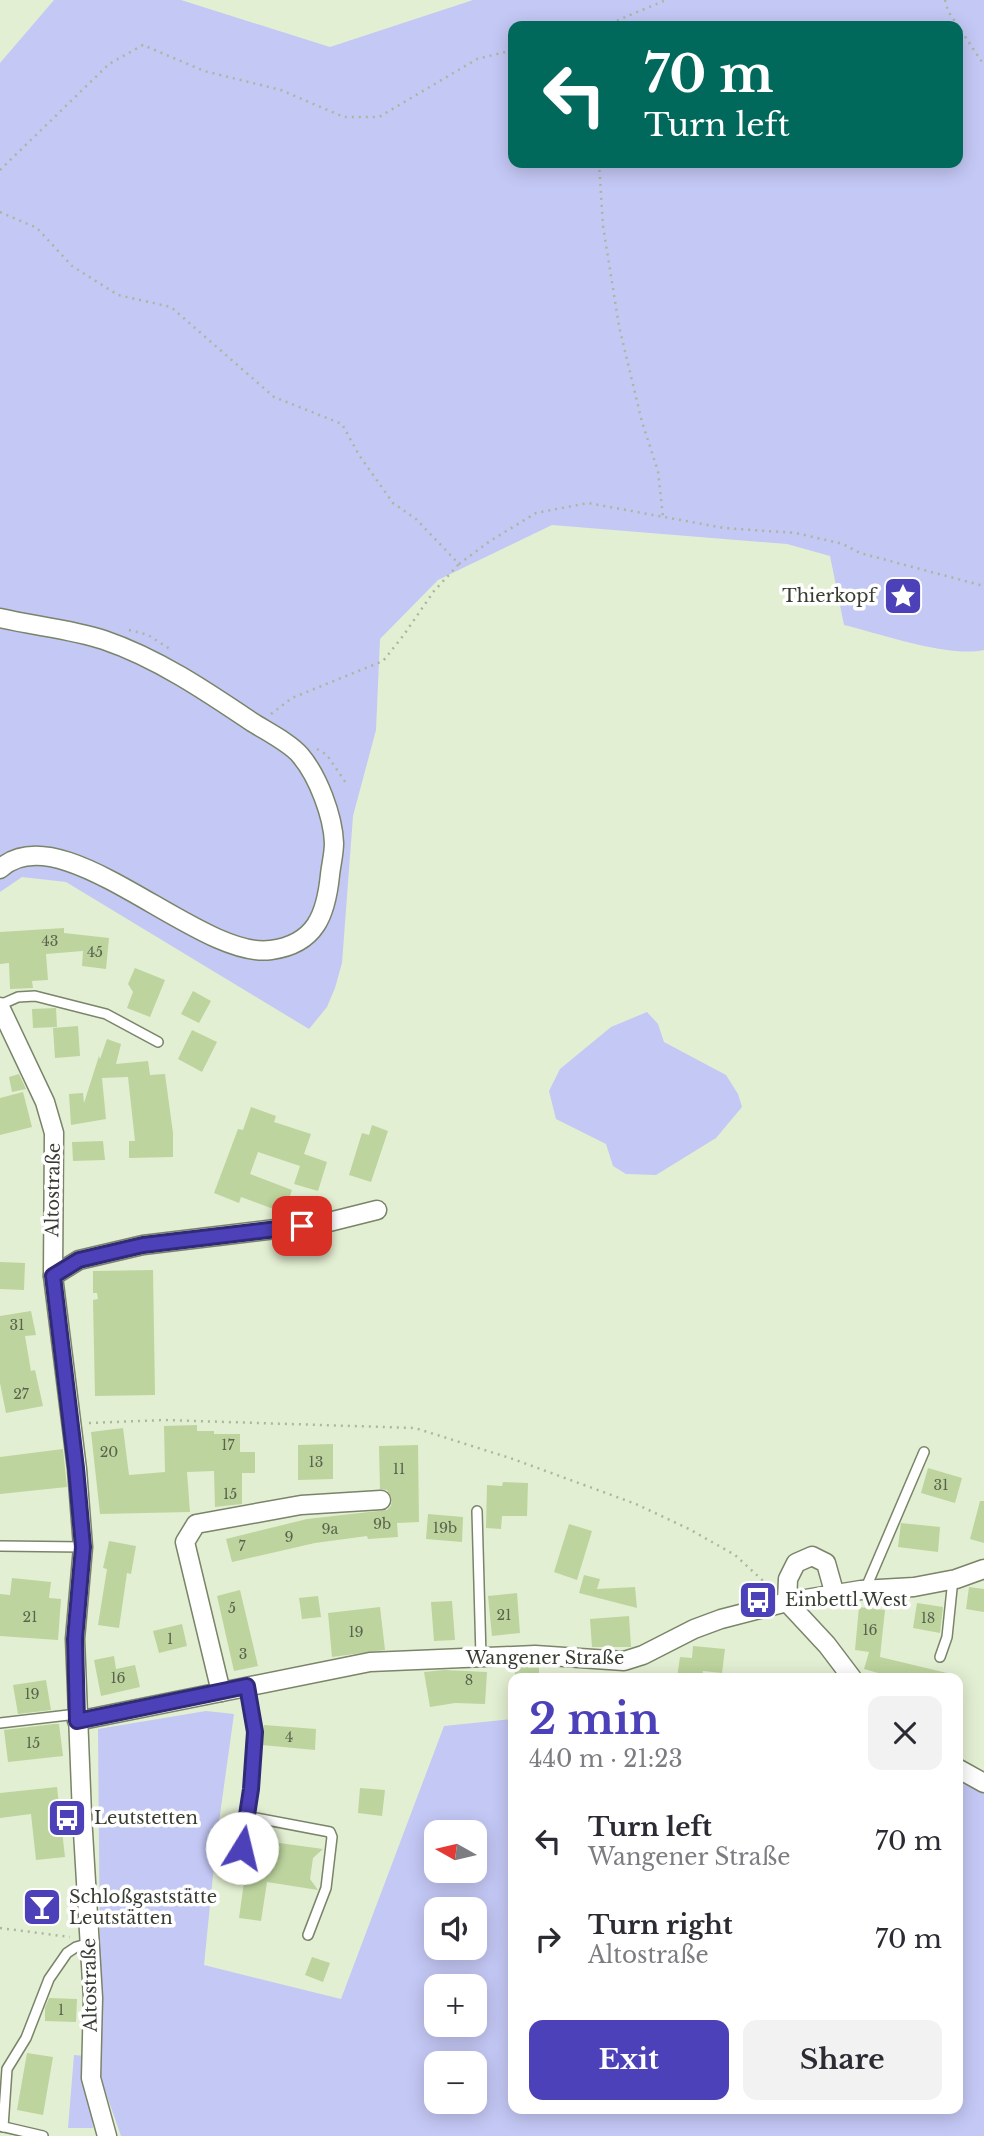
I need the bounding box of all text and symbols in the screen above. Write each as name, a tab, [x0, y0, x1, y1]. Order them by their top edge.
text: 70 m	[644, 44, 774, 105]
icon: left	[529, 49, 620, 140]
text: Turn left	[644, 105, 790, 145]
place icon: Thierkopf	[882, 575, 924, 617]
place label: Thierkopf	[782, 585, 879, 607]
house number: 43	[42, 932, 58, 950]
house number: 45	[87, 943, 103, 961]
street label: Altostraße	[41, 1143, 65, 1238]
pin	[272, 1196, 332, 1256]
icon: arrive	[283, 1207, 321, 1245]
house number: 31	[10, 1316, 24, 1334]
house number: 27	[13, 1385, 30, 1403]
house number: 17	[221, 1436, 236, 1454]
house number: 20	[100, 1443, 118, 1461]
house number: 13	[309, 1453, 323, 1471]
house number: 11	[393, 1460, 405, 1478]
house number: 31	[934, 1476, 948, 1494]
house number: 15	[223, 1485, 237, 1503]
house number: 9b	[373, 1515, 391, 1533]
house number: 19b	[433, 1519, 457, 1537]
house number: 9a	[322, 1520, 339, 1538]
house number: 9	[284, 1528, 294, 1546]
house number: 7	[238, 1537, 246, 1555]
bus stop icon: Einbettl West	[737, 1579, 779, 1621]
place label: Einbettl West	[785, 1589, 908, 1611]
house number: 5	[228, 1599, 236, 1617]
house number: 21	[497, 1606, 511, 1624]
house number: 21	[23, 1608, 37, 1626]
house number: 18	[921, 1609, 935, 1627]
house number: 16	[862, 1621, 878, 1639]
house number: 19	[348, 1623, 364, 1641]
house number: 1	[167, 1630, 173, 1648]
house number: 3	[239, 1645, 247, 1663]
street label: Wangener Straße	[465, 1647, 624, 1669]
house number: 16	[110, 1669, 126, 1687]
house number: 8	[465, 1671, 473, 1689]
house number: 19	[24, 1685, 40, 1703]
text: 2 min	[529, 1693, 660, 1745]
button: close	[868, 1696, 942, 1770]
house number: 4	[285, 1728, 293, 1746]
house number: 15	[26, 1734, 40, 1752]
text: 440 m · 21:23	[529, 1745, 683, 1773]
bus stop icon: Leutstetten	[46, 1797, 88, 1839]
place label: Leutstetten	[94, 1807, 198, 1829]
position arrow	[205, 1811, 279, 1885]
text: Turn left	[588, 1811, 712, 1843]
north arrow	[424, 1820, 486, 1883]
map controls	[424, 1820, 487, 2114]
icon: left	[529, 1822, 567, 1860]
text: 70 m	[875, 1825, 942, 1857]
text: Wangener Straße	[588, 1843, 790, 1871]
bar icon: Schloßgaststätte Leutstätten	[21, 1886, 63, 1928]
place label: Schloßgaststätte Leutstätten	[69, 1886, 217, 1929]
button: sound	[424, 1897, 487, 1960]
text: Turn right	[588, 1909, 733, 1941]
icon: right	[529, 1920, 567, 1958]
text: 70 m	[875, 1923, 942, 1955]
street label: Altostraße	[78, 1938, 102, 2033]
text: Altostraße	[588, 1941, 709, 1969]
button: +	[424, 1974, 487, 2037]
house number: 1	[58, 2001, 64, 2019]
button: Exit	[529, 2020, 729, 2100]
button: Share	[743, 2020, 942, 2100]
button: −	[424, 2051, 487, 2114]

